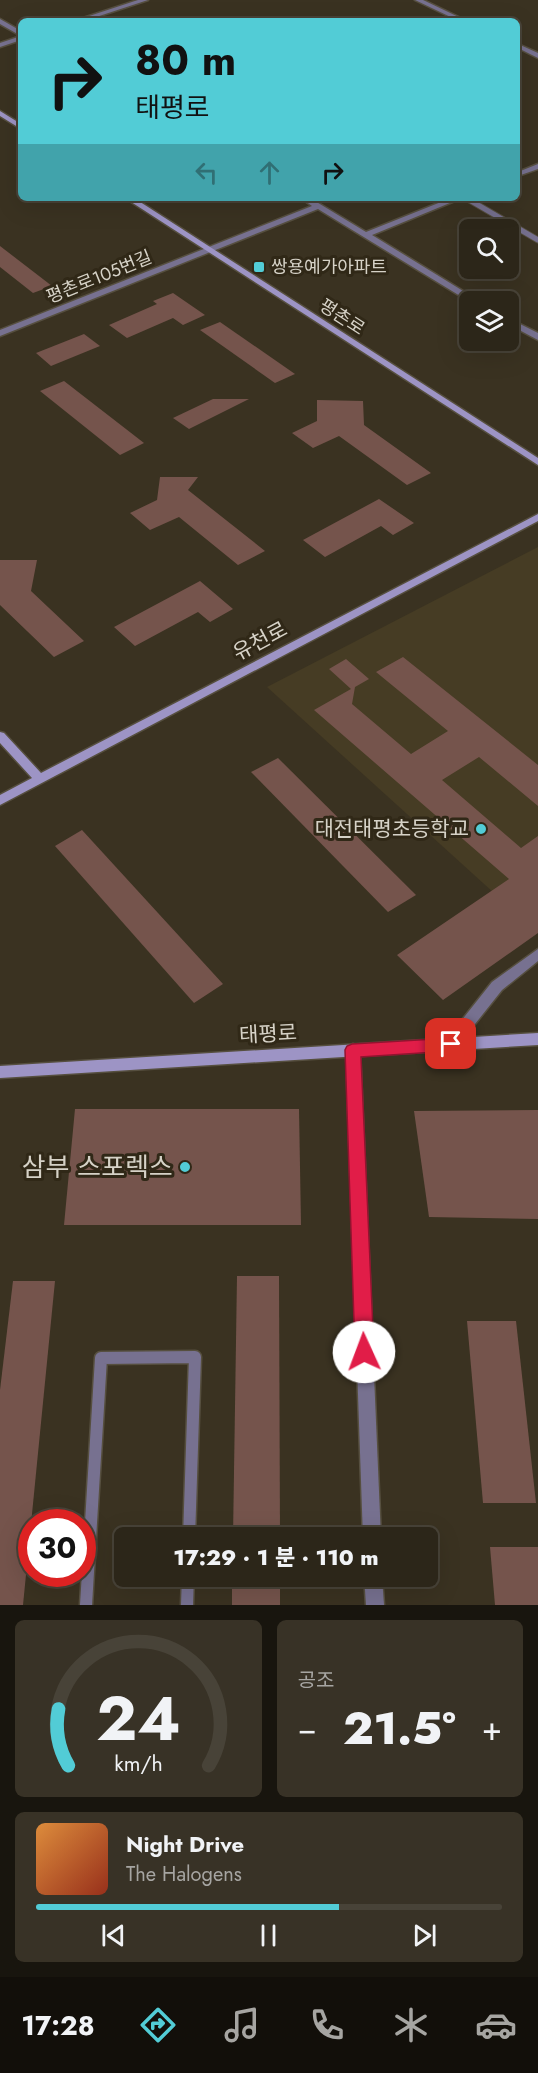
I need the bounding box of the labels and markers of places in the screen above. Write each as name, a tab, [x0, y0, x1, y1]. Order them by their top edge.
place label: 쌍용예가아파트	[271, 254, 387, 280]
marker: 쌍용예가아파트	[252, 260, 266, 274]
place label: 대전태평초등학교	[314, 814, 469, 844]
marker: 대전태평초등학교	[474, 822, 488, 836]
pin	[425, 1018, 476, 1069]
place label: 삼부 스포렉스	[22, 1148, 173, 1186]
marker: 삼부 스포렉스	[178, 1160, 192, 1174]

